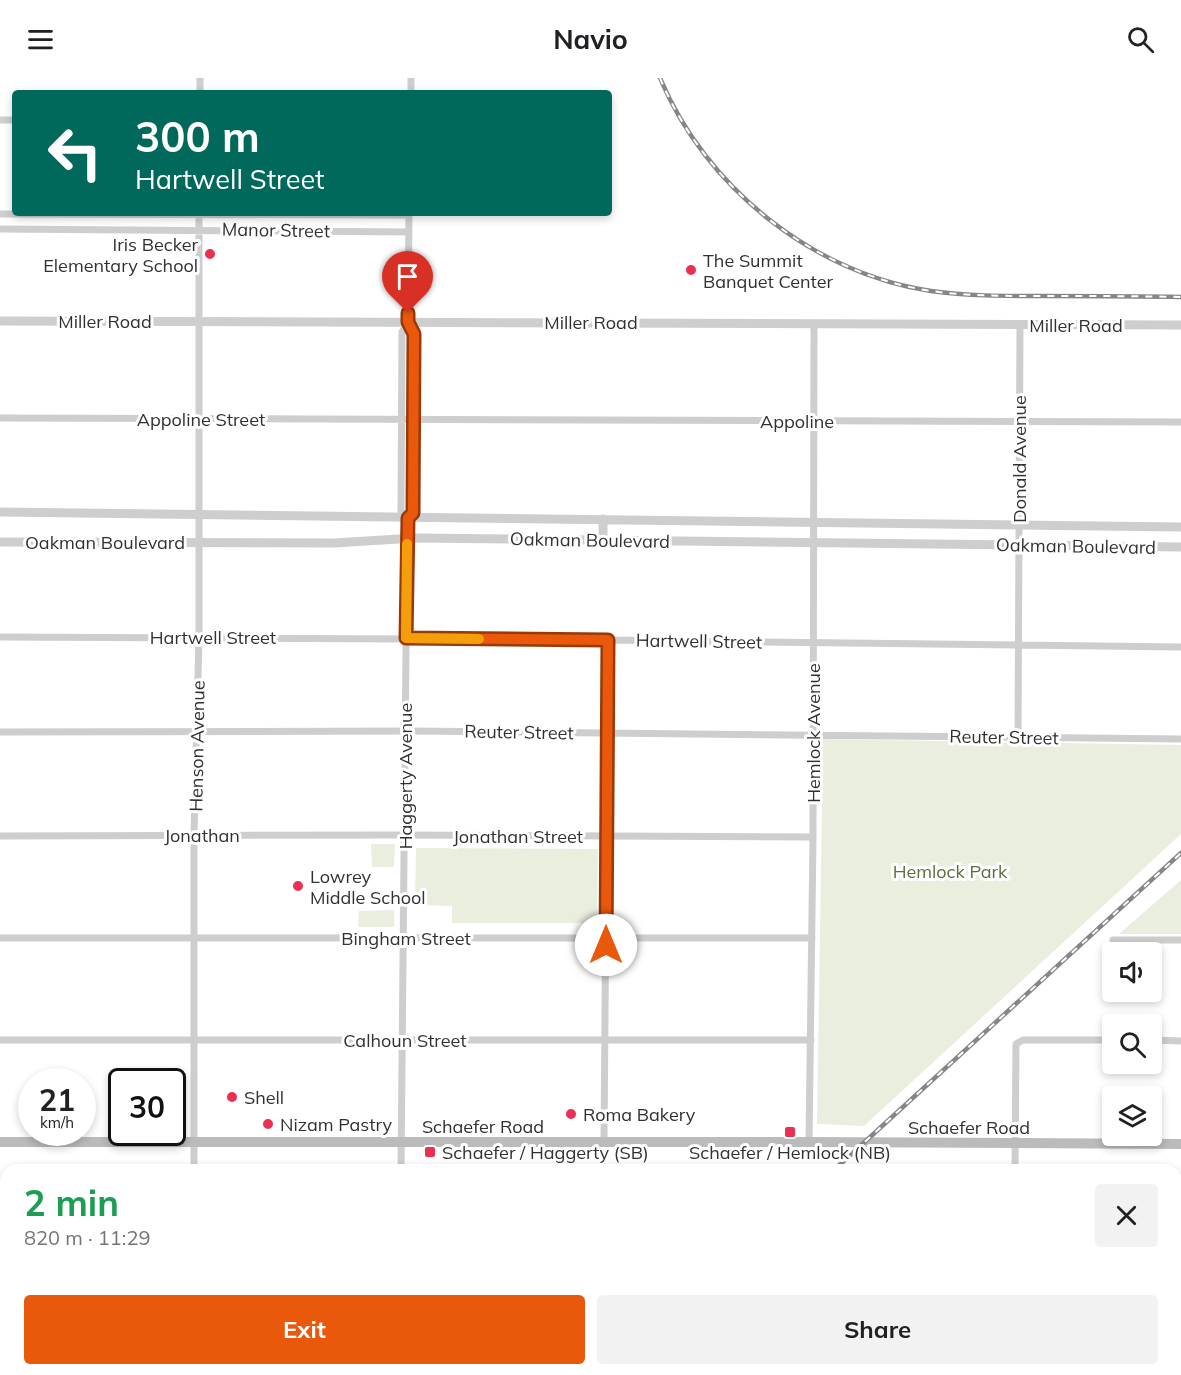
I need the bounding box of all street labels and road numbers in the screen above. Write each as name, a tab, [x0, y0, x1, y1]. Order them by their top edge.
street label: Manor Street	[222, 218, 330, 242]
street label: Miller Road	[58, 310, 152, 333]
street label: Miller Road	[544, 311, 638, 334]
street label: Miller Road	[1029, 314, 1123, 337]
street label: Donald Avenue	[1008, 395, 1031, 523]
street label: Appoline Street	[137, 408, 265, 431]
street label: Appoline	[760, 410, 834, 433]
street label: Oakman Boulevard	[510, 527, 670, 553]
street label: Oakman Boulevard	[25, 531, 185, 554]
street label: Oakman Boulevard	[996, 533, 1156, 559]
street label: Hartwell Street	[150, 626, 276, 649]
street label: Hartwell Street	[636, 628, 762, 654]
street label: Hemlock Avenue	[802, 663, 825, 803]
street label: Henson Avenue	[184, 680, 210, 812]
street label: Haggerty Avenue	[394, 703, 417, 849]
street label: Reuter Street	[464, 720, 574, 744]
street label: Reuter Street	[949, 725, 1059, 749]
street label: Jonathan	[164, 824, 240, 847]
street label: Jonathan Street	[453, 825, 583, 848]
street label: Bingham Street	[341, 927, 471, 950]
street label: Calhoun Street	[343, 1029, 467, 1052]
street label: Schaefer Road	[422, 1115, 544, 1138]
street label: Schaefer Road	[908, 1116, 1030, 1139]

